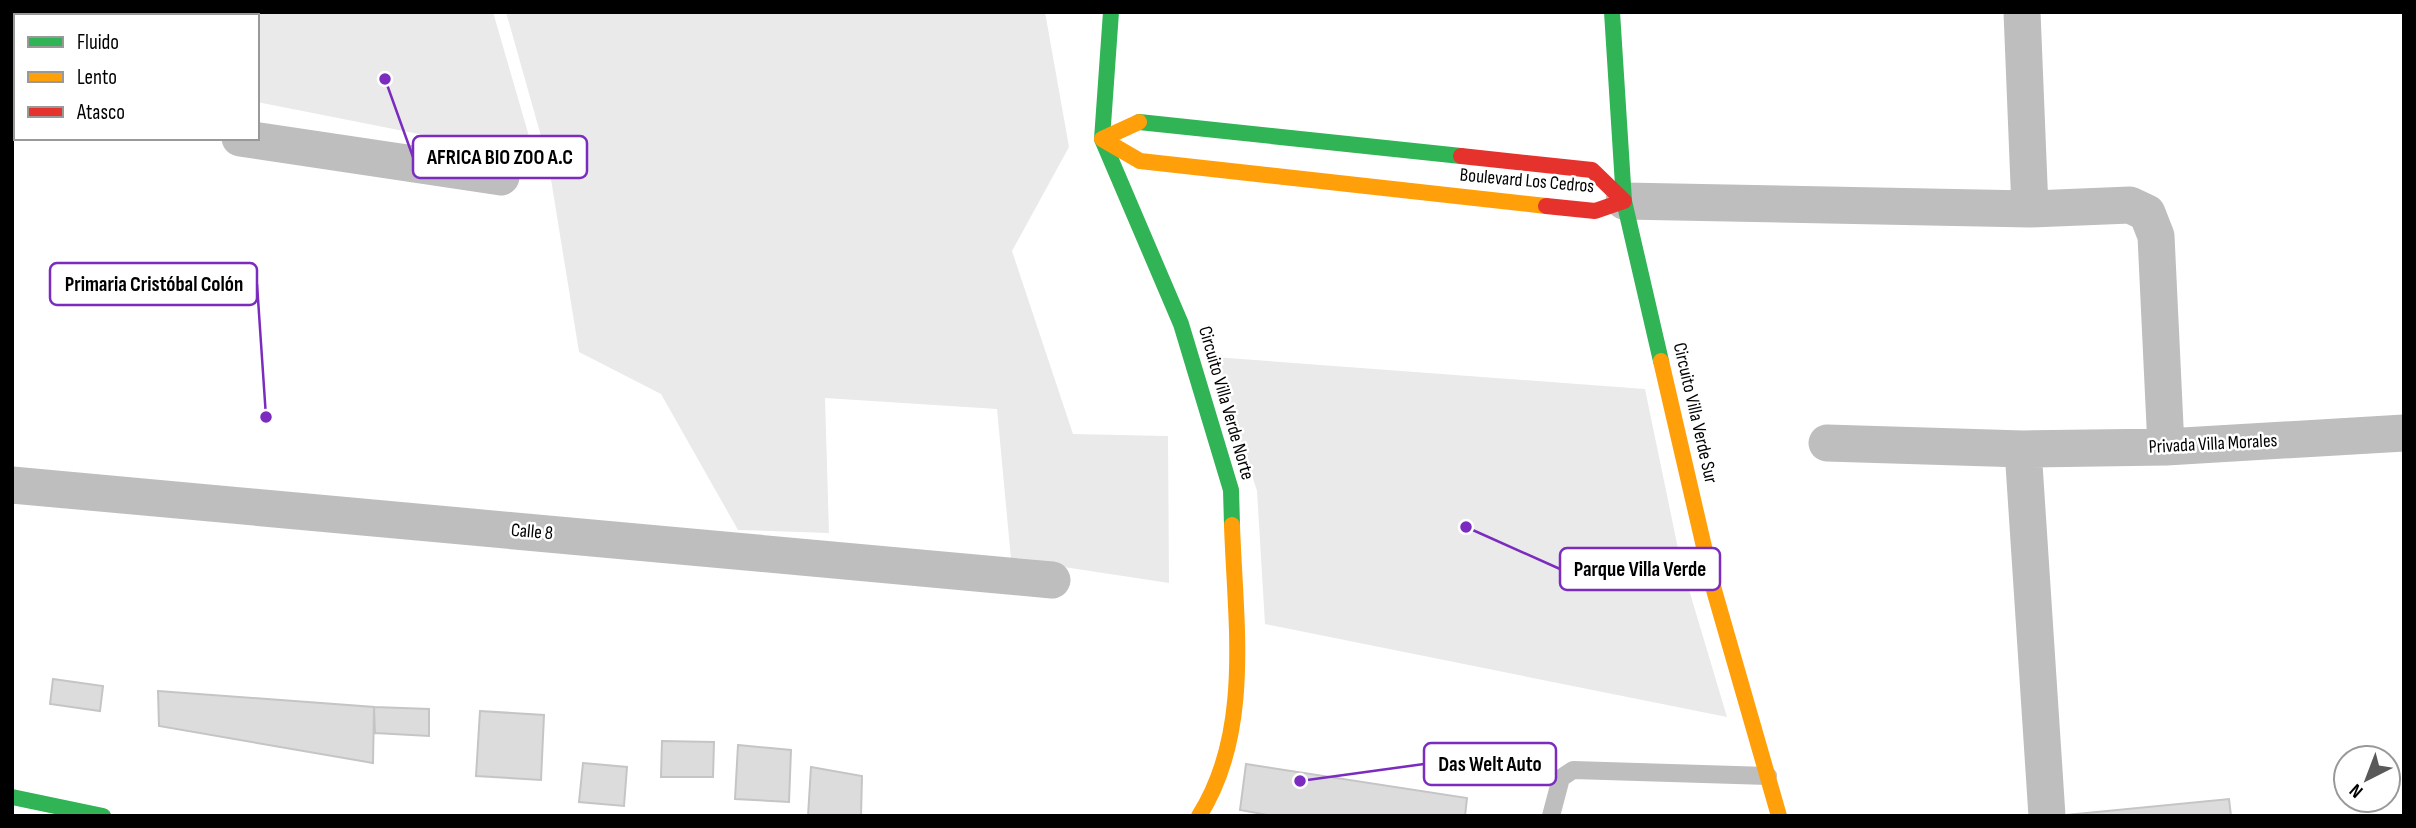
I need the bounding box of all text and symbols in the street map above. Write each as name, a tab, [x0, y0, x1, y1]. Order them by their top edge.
legend	[14, 14, 259, 140]
text: Fluido	[77, 30, 119, 55]
text: Lento	[77, 65, 117, 90]
text: Atasco	[76, 100, 125, 125]
callout: AFRICA BIO ZOO A.C	[413, 136, 587, 178]
text: AFRICA BIO ZOO A.C	[426, 145, 573, 170]
street label: Boulevard Los Cedros	[1459, 164, 1595, 198]
callout: Primaria Cristóbal Colón	[50, 263, 257, 305]
text: Primaria Cristóbal Colón	[65, 272, 243, 297]
street label: Circuito Villa Verde Norte	[1193, 323, 1259, 483]
street label: Circuito Villa Verde Sur	[1668, 340, 1723, 486]
street label: Privada Villa Morales	[2148, 429, 2278, 459]
street label: Calle 8	[510, 519, 554, 545]
callout: Parque Villa Verde	[1560, 548, 1720, 590]
text: Parque Villa Verde	[1574, 557, 1706, 582]
callout: Das Welt Auto	[1424, 743, 1556, 785]
north arrow	[2332, 744, 2402, 814]
text: Das Welt Auto	[1438, 752, 1542, 777]
text: N	[2345, 779, 2368, 802]

